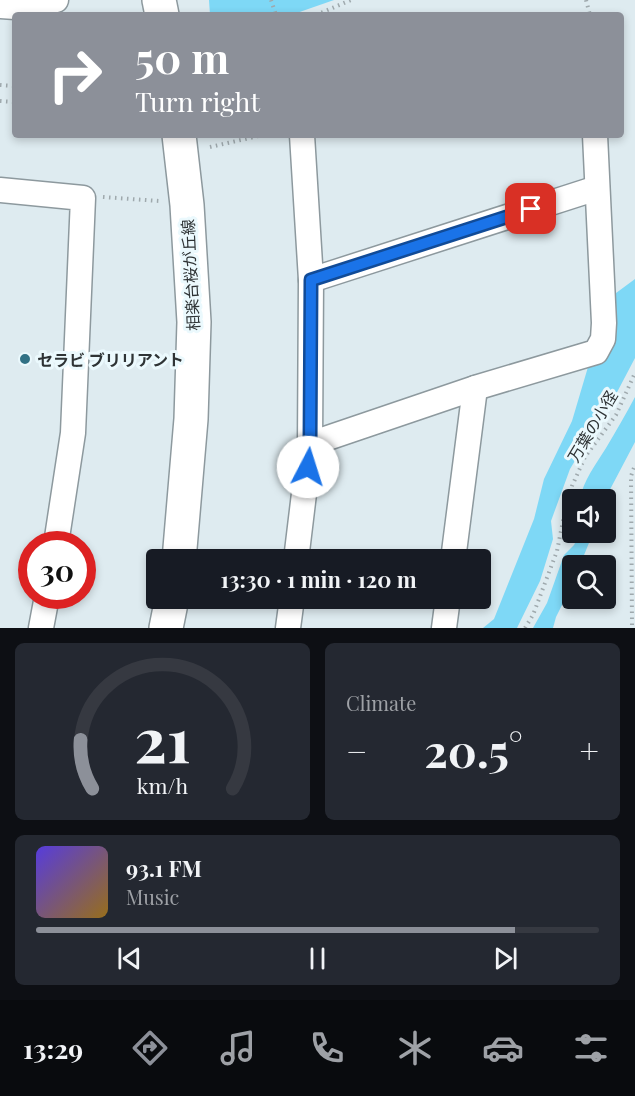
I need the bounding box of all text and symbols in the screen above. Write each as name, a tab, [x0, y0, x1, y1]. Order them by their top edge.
text: 50 m	[135, 29, 229, 85]
icon: right	[36, 36, 114, 114]
text: Turn right	[135, 83, 260, 119]
pin	[505, 183, 556, 234]
icon: arrive	[514, 192, 547, 225]
street label: 相楽台桜が丘線	[177, 219, 203, 331]
place label: セラビ ブリリアント	[37, 349, 184, 370]
marker: セラビ ブリリアント	[18, 352, 32, 366]
street label: 万葉の小径	[562, 386, 622, 466]
position arrow	[276, 435, 340, 499]
map controls	[562, 489, 616, 609]
button: sound	[562, 489, 616, 543]
speed limit sign: 30	[18, 531, 96, 609]
button: search	[562, 555, 616, 609]
text: 13:30 · 1 min · 120 m	[220, 564, 417, 594]
text: Climate	[346, 689, 416, 716]
text: 21	[134, 695, 191, 779]
text: 20.5°	[424, 719, 523, 779]
text: −	[346, 728, 367, 772]
text: +	[580, 728, 599, 772]
text: km/h	[137, 771, 189, 799]
text: 93.1 FM	[126, 853, 202, 883]
text: Music	[126, 883, 179, 910]
icon: previous	[113, 942, 146, 975]
icon: pause	[301, 942, 334, 975]
icon: next	[489, 942, 522, 975]
icon: directions	[129, 1027, 171, 1069]
icon: music	[217, 1027, 259, 1069]
icon: phone	[306, 1027, 348, 1069]
icon: climate	[394, 1027, 436, 1069]
icon: car	[482, 1027, 524, 1069]
icon: filters	[570, 1027, 612, 1069]
text: 13:29	[23, 1030, 83, 1066]

